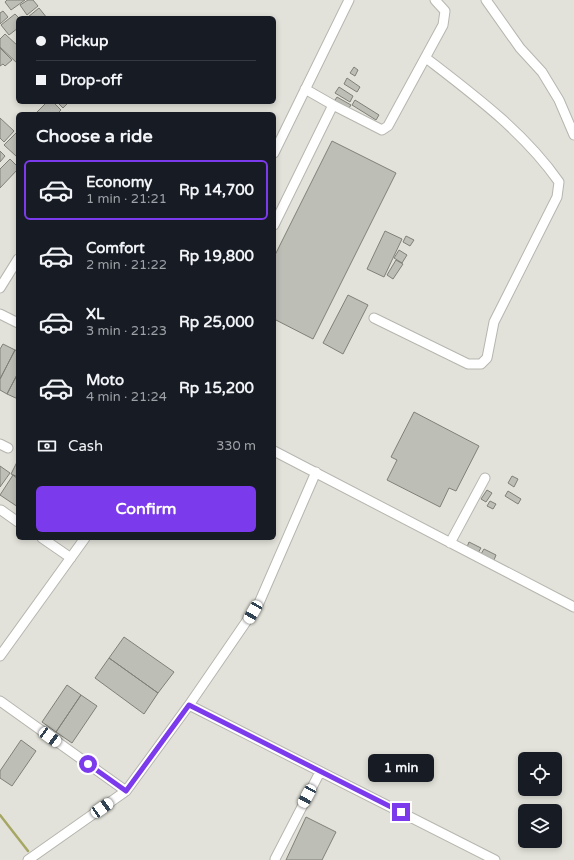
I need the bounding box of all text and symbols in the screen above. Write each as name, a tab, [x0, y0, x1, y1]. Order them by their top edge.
text: Pickup	[60, 32, 108, 50]
text: Drop-off	[60, 71, 122, 89]
text: Choose a ride	[36, 125, 153, 147]
icon: car	[38, 172, 74, 208]
text: Economy	[86, 173, 152, 191]
text: Rp 14,700	[179, 181, 254, 199]
text: 1 min · 21:21	[86, 191, 167, 207]
icon: car	[38, 238, 74, 274]
text: Comfort	[86, 239, 145, 257]
text: Rp 19,800	[179, 247, 254, 265]
text: 2 min · 21:22	[86, 257, 167, 273]
icon: car	[38, 304, 74, 340]
text: XL	[86, 305, 105, 323]
text: Rp 25,000	[179, 313, 254, 331]
text: 3 min · 21:23	[86, 323, 167, 339]
icon: car	[38, 370, 74, 406]
text: Moto	[86, 371, 124, 389]
text: Rp 15,200	[179, 379, 254, 397]
text: 4 min · 21:24	[86, 389, 167, 405]
icon: cash	[36, 435, 58, 457]
text: Cash	[68, 437, 103, 455]
text: 330 m	[216, 438, 256, 454]
button: Confirm	[36, 486, 256, 532]
car	[242, 599, 264, 625]
car	[37, 725, 63, 749]
map controls	[518, 752, 562, 848]
button: locate	[518, 752, 562, 796]
callout: 1 min	[368, 754, 434, 782]
route start	[79, 755, 97, 773]
text: 1 min	[384, 760, 418, 776]
car	[296, 783, 318, 809]
car	[89, 796, 115, 820]
route end	[392, 803, 410, 821]
button: layers	[518, 804, 562, 848]

